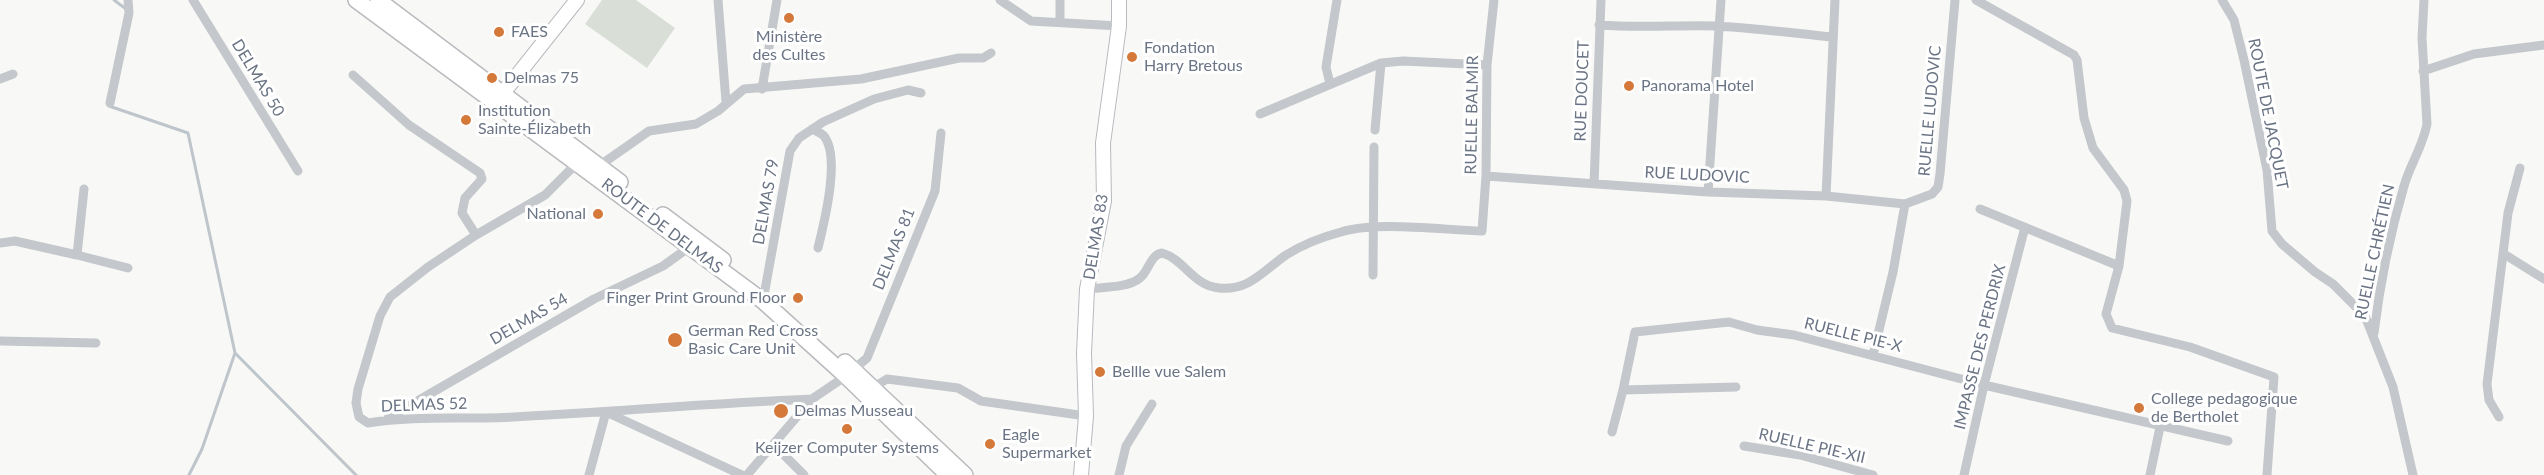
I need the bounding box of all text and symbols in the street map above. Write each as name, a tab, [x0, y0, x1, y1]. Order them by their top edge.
marker: Ministère des Cultes	[782, 11, 796, 25]
place label: FAES	[511, 22, 548, 42]
marker: FAES	[492, 25, 506, 39]
place label: Ministère des Cultes	[753, 27, 825, 65]
street label: DELMAS 50	[227, 36, 289, 120]
street label: ROUTE DE JACQUET	[2244, 37, 2292, 191]
place label: Fondation Harry Bretous	[1144, 38, 1243, 76]
street label: RUE DOUCET	[1571, 40, 1593, 142]
street label: RUELLE LUDOVIC	[1915, 45, 1945, 177]
marker: Fondation Harry Bretous	[1125, 50, 1139, 64]
street label: RUELLE BALMIR	[1461, 55, 1483, 175]
place label: Delmas 75	[504, 68, 579, 88]
marker: Delmas 75	[485, 71, 499, 85]
place label: Panorama Hotel	[1641, 76, 1754, 96]
marker: Panorama Hotel	[1622, 79, 1636, 93]
place label: Institution Sainte-Élizabeth	[478, 101, 591, 139]
marker: Institution Sainte-Élizabeth	[459, 113, 473, 127]
street label: DELMAS 79	[749, 158, 783, 246]
street label: RUE LUDOVIC	[1644, 163, 1750, 187]
street label: ROUTE DE DELMAS	[598, 174, 726, 278]
street label: RUELLE CHRÉTIEN	[2351, 182, 2399, 322]
street label: DELMAS 83	[1080, 193, 1112, 281]
place label: National	[527, 204, 586, 224]
street label: DELMAS 81	[869, 205, 919, 293]
marker: National	[591, 207, 605, 221]
street label: IMPASSE DES PERDRIX	[1950, 262, 2010, 432]
place label: Finger Print Ground Floor	[606, 288, 786, 308]
street label: DELMAS 54	[487, 289, 571, 349]
marker: Finger Print Ground Floor	[791, 291, 805, 305]
street label: RUELLE PIE-X	[1802, 314, 1904, 356]
place label: German Red Cross Basic Care Unit	[688, 321, 818, 359]
marker: German Red Cross Basic Care Unit	[666, 331, 684, 349]
place label: Bellle vue Salem	[1112, 362, 1226, 382]
marker: Bellle vue Salem	[1093, 365, 1107, 379]
place label: College pedagogique de Bertholet	[2151, 389, 2297, 427]
street label: DELMAS 52	[380, 394, 468, 416]
place label: Delmas Musseau	[794, 401, 913, 421]
marker: College pedagogique de Bertholet	[2132, 401, 2146, 415]
marker: Delmas Musseau	[772, 402, 790, 420]
marker: Keijzer Computer Systems	[840, 422, 854, 436]
street label: RUELLE PIE-XII	[1757, 424, 1867, 468]
place label: Eagle Supermarket	[1002, 425, 1091, 463]
marker: Eagle Supermarket	[983, 437, 997, 451]
place label: Keijzer Computer Systems	[755, 438, 939, 458]

